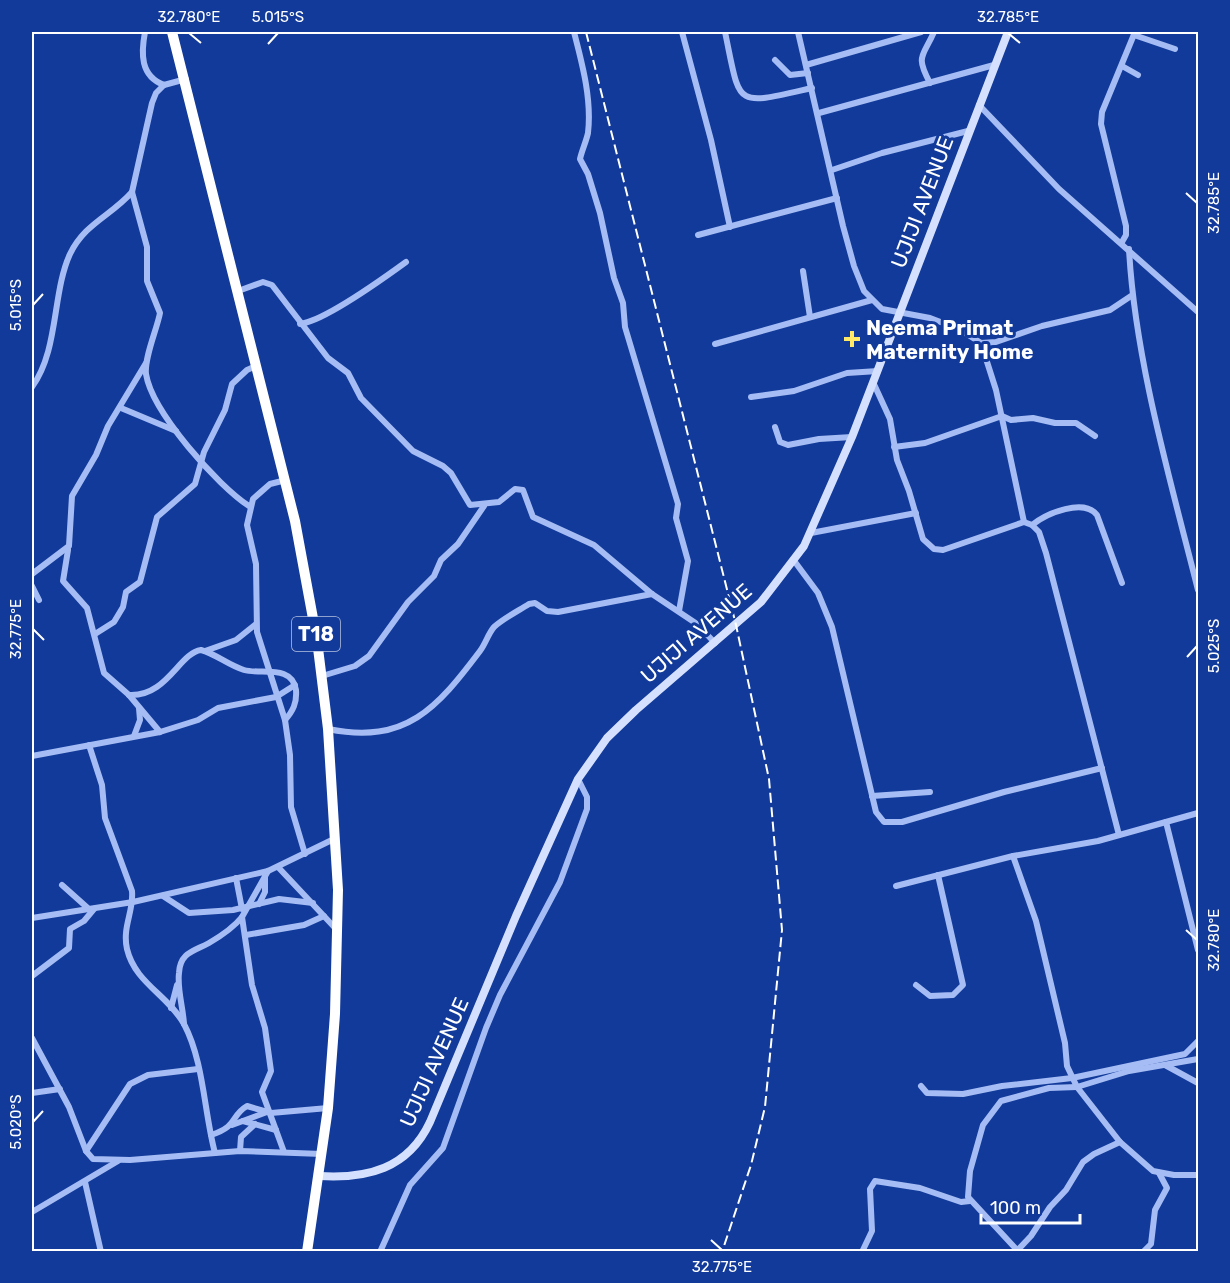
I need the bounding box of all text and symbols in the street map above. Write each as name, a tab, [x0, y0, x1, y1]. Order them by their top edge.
text: 32.780°E	[158, 8, 220, 26]
text: 5.015°S	[252, 8, 304, 26]
text: 32.785°E	[977, 8, 1039, 26]
street label: UJIJI AVENUE	[885, 133, 959, 271]
text: 32.785°E	[1205, 172, 1223, 234]
text: 5.015°S	[7, 279, 25, 331]
place label: Neema Primat Maternity Home	[866, 315, 1034, 364]
marker: Neema Primat Maternity Home	[843, 330, 861, 348]
street label: UJIJI AVENUE	[635, 578, 757, 688]
text: 32.775°E	[7, 599, 25, 659]
road number: T18	[292, 617, 340, 651]
text: 5.025°S	[1205, 619, 1223, 673]
text: 32.780°E	[1205, 909, 1223, 971]
street label: UJIJI AVENUE	[394, 993, 474, 1131]
text: 5.020°S	[7, 1094, 25, 1150]
scale bar	[981, 1187, 1080, 1225]
text: 100 m	[990, 1197, 1041, 1219]
text: 32.775°E	[692, 1258, 752, 1276]

